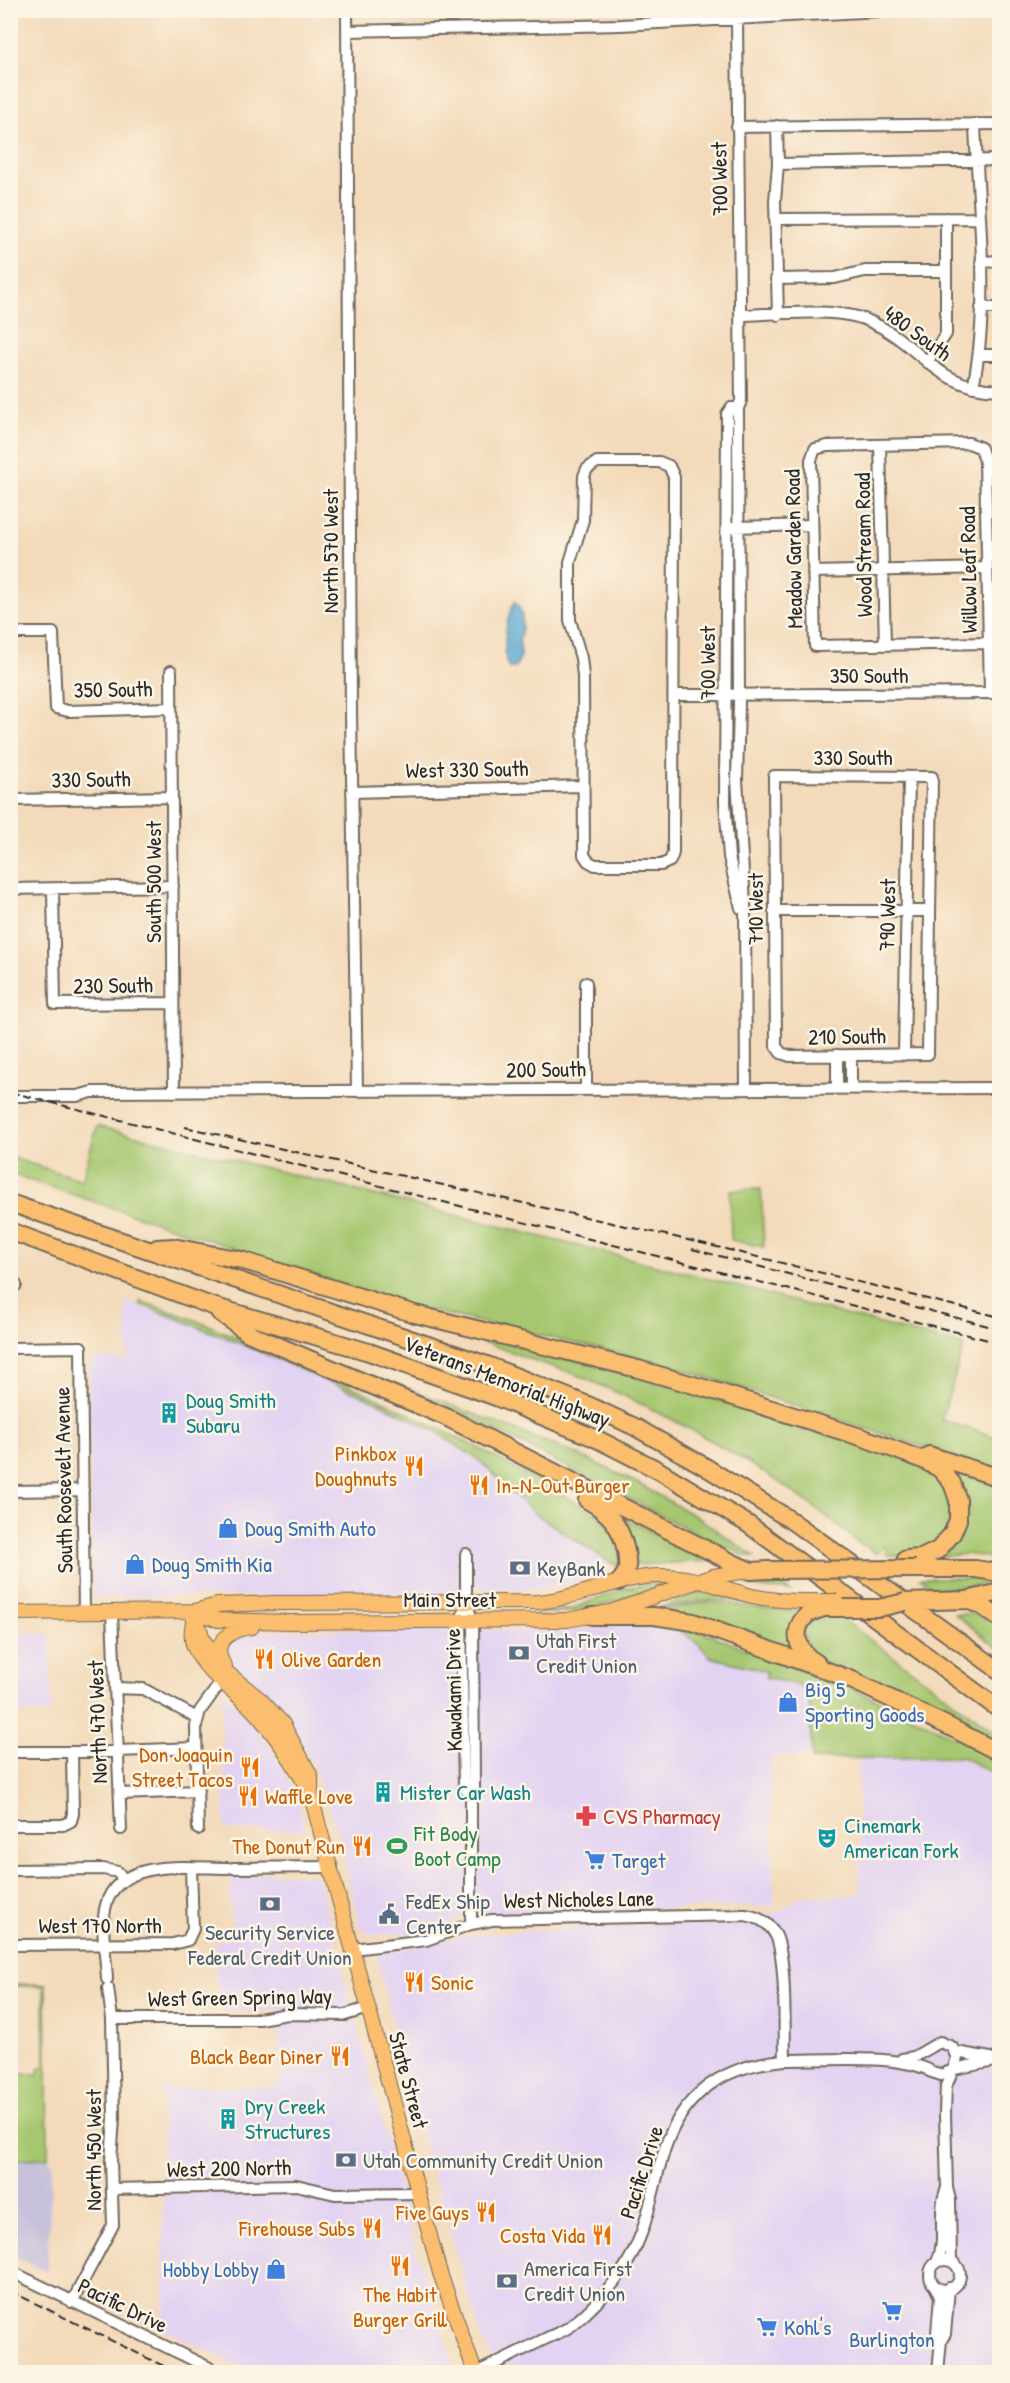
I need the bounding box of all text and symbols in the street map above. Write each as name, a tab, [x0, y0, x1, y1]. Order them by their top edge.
street label: 700 West	[703, 141, 735, 216]
street label: 480 South	[878, 298, 958, 368]
street label: Meadow Garden Road	[777, 469, 809, 629]
street label: Wood Stream Road	[847, 472, 879, 618]
street label: North 570 West	[315, 488, 345, 613]
street label: Willow Leaf Road	[952, 506, 984, 634]
street label: 700 West	[692, 626, 722, 700]
street label: 350 South	[830, 660, 908, 690]
street label: 350 South	[73, 673, 153, 705]
street label: 330 South	[813, 742, 893, 772]
street label: West 330 South	[405, 753, 529, 785]
street label: 330 South	[51, 763, 131, 795]
street label: South 500 West	[138, 821, 168, 943]
street label: 710 West	[740, 873, 770, 945]
street label: 790 West	[871, 878, 903, 951]
street label: 230 South	[73, 969, 153, 1001]
street label: 210 South	[808, 1020, 886, 1052]
street label: 200 South	[506, 1053, 586, 1085]
street label: Veterans Memorial Highway	[399, 1328, 615, 1434]
place label: Doug Smith Subaru	[186, 1385, 276, 1440]
street label: South Roosevelt Avenue	[46, 1386, 80, 1573]
building icon: Doug Smith Subaru	[157, 1401, 181, 1425]
place label: Pinkbox Doughnuts	[315, 1438, 397, 1493]
restaurant icon: Pinkbox Doughnuts	[402, 1454, 426, 1478]
place label: In-N-Out Burger	[496, 1470, 630, 1500]
restaurant icon: In-N-Out Burger	[467, 1473, 491, 1497]
place label: Doug Smith Auto	[245, 1513, 376, 1543]
shop icon: Doug Smith Auto	[216, 1516, 240, 1540]
place label: Doug Smith Kia	[152, 1549, 272, 1579]
shop icon: Doug Smith Kia	[123, 1552, 147, 1576]
place label: KeyBank	[537, 1553, 605, 1583]
bank icon: KeyBank	[508, 1556, 532, 1580]
street label: Main Street	[404, 1584, 497, 1614]
place label: Utah First Credit Union	[536, 1625, 637, 1680]
street label: Kawakami Drive	[437, 1628, 469, 1752]
bank icon: Utah First Credit Union	[507, 1641, 531, 1665]
place label: Olive Garden	[281, 1644, 382, 1674]
restaurant icon: Olive Garden	[252, 1647, 276, 1671]
street label: North 470 West	[80, 1659, 114, 1784]
place label: Big 5 Sporting Goods	[805, 1674, 924, 1729]
shop icon: Big 5 Sporting Goods	[776, 1690, 800, 1714]
place label: Don Joaquin Street Tacos	[132, 1739, 233, 1794]
restaurant icon: Don Joaquin Street Tacos	[238, 1755, 262, 1779]
place label: Mister Car Wash	[400, 1777, 530, 1807]
building icon: Mister Car Wash	[371, 1780, 395, 1804]
place label: Waffle Love	[265, 1781, 353, 1811]
restaurant icon: Waffle Love	[236, 1784, 260, 1808]
place label: CVS Pharmacy	[603, 1801, 721, 1831]
pharmacy icon: CVS Pharmacy	[574, 1804, 598, 1828]
place label: Cinemark American Fork	[844, 1810, 959, 1865]
place label: Fit Body Boot Camp	[413, 1818, 501, 1873]
theatre icon: Cinemark American Fork	[815, 1826, 839, 1850]
place label: The Donut Run	[232, 1831, 345, 1861]
restaurant icon: The Donut Run	[350, 1834, 374, 1858]
sports icon: Fit Body Boot Camp	[385, 1834, 409, 1858]
place label: Target	[612, 1845, 666, 1875]
supermarket icon: Target	[583, 1848, 607, 1872]
street label: West Nicholes Lane	[504, 1883, 655, 1915]
place label: FedEx Ship Center	[405, 1886, 490, 1941]
bank icon: Security Service Federal Credit Union	[258, 1892, 282, 1916]
public building icon: FedEx Ship Center	[377, 1902, 401, 1926]
street label: West 170 North	[38, 1910, 162, 1940]
place label: Security Service Federal Credit Union	[187, 1917, 352, 1972]
place label: Sonic	[431, 1967, 474, 1997]
restaurant icon: Sonic	[402, 1970, 426, 1994]
street label: West Green Spring Way	[148, 1980, 332, 2014]
street label: State Street	[382, 2028, 436, 2132]
place label: Black Bear Diner	[190, 2041, 324, 2071]
restaurant icon: Black Bear Diner	[328, 2044, 352, 2068]
street label: North 450 West	[78, 2089, 108, 2211]
place label: Dry Creek Structures	[245, 2091, 331, 2146]
building icon: Dry Creek Structures	[216, 2107, 240, 2131]
street label: Pacific Drive	[612, 2121, 670, 2223]
place label: Utah Community Credit Union	[363, 2145, 603, 2175]
bank icon: Utah Community Credit Union	[334, 2148, 358, 2172]
street label: West 200 North	[167, 2152, 291, 2184]
place label: Five Guys	[395, 2197, 469, 2227]
restaurant icon: Five Guys	[474, 2200, 498, 2224]
place label: Firehouse Subs	[238, 2213, 355, 2243]
restaurant icon: Firehouse Subs	[360, 2216, 384, 2240]
place label: Costa Vida	[500, 2220, 585, 2250]
restaurant icon: Costa Vida	[590, 2223, 614, 2247]
place label: America First Credit Union	[524, 2253, 632, 2308]
place label: Hobby Lobby	[163, 2254, 259, 2284]
restaurant icon: The Habit Burger Grill	[388, 2254, 412, 2278]
shop icon: Hobby Lobby	[264, 2257, 288, 2281]
bank icon: America First Credit Union	[495, 2269, 519, 2293]
street label: Pacific Drive	[73, 2270, 173, 2340]
place label: The Habit Burger Grill	[353, 2279, 447, 2334]
supermarket icon: Burlington	[880, 2299, 904, 2323]
place label: Kohl's	[784, 2312, 832, 2342]
supermarket icon: Kohl's	[755, 2315, 779, 2339]
place label: Burlington	[849, 2324, 935, 2354]

